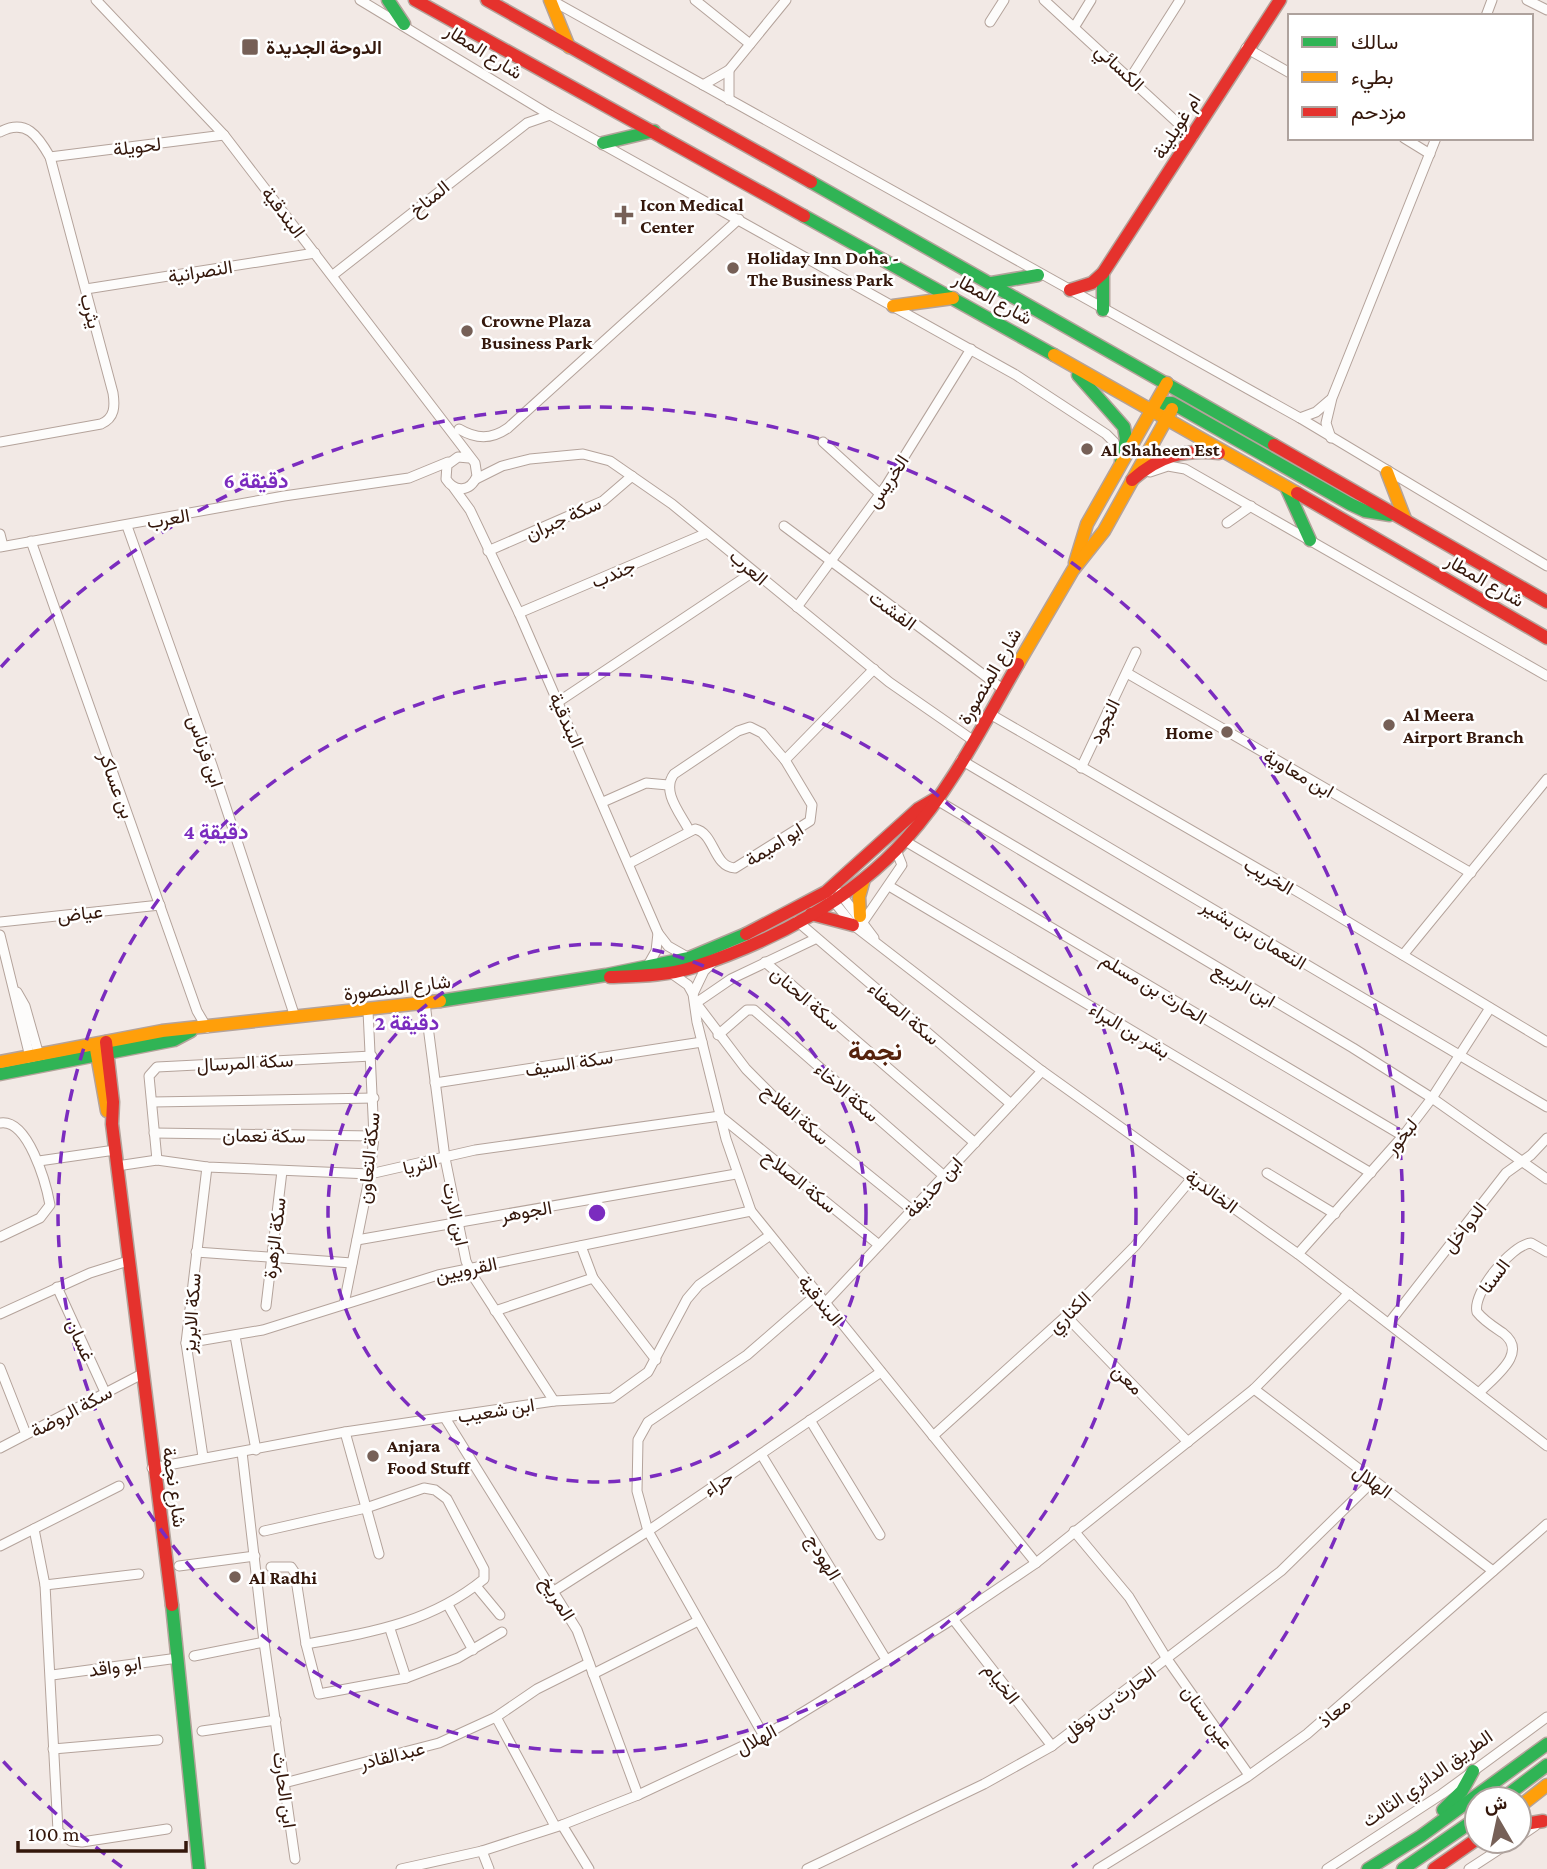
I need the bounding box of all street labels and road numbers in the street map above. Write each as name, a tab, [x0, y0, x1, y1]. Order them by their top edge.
street label: شارع المطار	[439, 19, 526, 85]
street label: الكسائي	[1088, 40, 1148, 99]
street label: ام غويلينة	[1148, 90, 1206, 164]
street label: لحويلة	[112, 133, 163, 161]
street label: المناخ	[405, 176, 455, 222]
street label: البندقية	[257, 183, 310, 243]
street label: النصرانية	[166, 256, 234, 288]
street label: شارع المطار	[948, 268, 1036, 330]
street label: يثرب	[75, 291, 105, 331]
street label: الخريس	[862, 451, 914, 512]
street label: سكة جبران	[522, 492, 605, 545]
street label: العرب	[145, 504, 191, 534]
street label: العرب	[725, 545, 772, 590]
street label: شارع المطار	[1440, 549, 1528, 613]
street label: جندب	[588, 555, 639, 593]
street label: الفشت	[865, 586, 920, 634]
street label: شارع المنصورة	[953, 624, 1027, 729]
street label: البندقية	[544, 689, 588, 752]
street label: النجود	[1085, 696, 1125, 747]
street label: ابن فرناس	[182, 712, 228, 790]
street label: ابن معاوية	[1259, 745, 1338, 803]
street label: بن عساكر	[93, 748, 138, 822]
street label: ابو اميمة	[741, 819, 808, 871]
street label: الخريب	[1240, 854, 1297, 900]
street label: النعمان بن بشير	[1196, 894, 1310, 975]
street label: عياض	[56, 901, 104, 927]
street label: الحارث بن مسلم	[1096, 948, 1211, 1030]
street label: ابن الربيع	[1207, 959, 1279, 1014]
street label: سكة الحنان	[767, 963, 845, 1034]
street label: شارع المنصورة	[342, 971, 452, 1006]
street label: سكة الصفاء	[864, 978, 944, 1049]
street label: بشر بن البراء	[1085, 998, 1174, 1063]
street label: سكة السيف	[524, 1046, 615, 1082]
street label: سكة المرسال	[196, 1049, 294, 1077]
street label: سكة الاخاء	[810, 1059, 883, 1126]
street label: سكة الفلاح	[757, 1080, 833, 1151]
street label: سكة التعاون	[353, 1111, 385, 1205]
street label: لبخور	[1380, 1114, 1423, 1160]
street label: سكة نعمان	[222, 1124, 306, 1147]
street label: سكة الصلاح	[757, 1145, 841, 1219]
street label: الثريا	[401, 1150, 440, 1180]
street label: ابن حذيفة	[900, 1153, 967, 1223]
street label: الخالدية	[1181, 1166, 1242, 1218]
street label: ابن الارت	[438, 1181, 472, 1248]
street label: سكة الزهرة	[259, 1196, 291, 1280]
street label: الجوهر	[498, 1197, 554, 1227]
street label: الدواخل	[1438, 1198, 1491, 1257]
street label: القرويين	[433, 1253, 499, 1287]
street label: السنا	[1475, 1255, 1514, 1298]
street label: البندقية	[793, 1271, 847, 1330]
street label: سكة الابريز	[178, 1272, 206, 1355]
street label: الكناري	[1044, 1287, 1098, 1341]
street label: غسان	[62, 1316, 99, 1364]
street label: معن	[1107, 1360, 1147, 1400]
street label: سكة الروضة	[27, 1381, 116, 1443]
street label: ابن شعيب	[456, 1394, 536, 1428]
street label: شارع نجمة	[156, 1446, 191, 1529]
street label: الهلال	[1349, 1460, 1396, 1504]
street label: حراء	[700, 1466, 738, 1502]
street label: الهودج	[800, 1531, 845, 1585]
street label: المريخ	[533, 1572, 579, 1626]
street label: ابو واقد	[87, 1652, 143, 1682]
street label: الخيام	[978, 1659, 1024, 1709]
street label: الحارث بن نوفل	[1059, 1662, 1161, 1746]
street label: عين سنان	[1177, 1681, 1238, 1754]
street label: معاذ	[1314, 1693, 1355, 1732]
street label: الهلال	[732, 1720, 781, 1760]
street label: الطريق الدائري الثالث	[1358, 1726, 1499, 1835]
street label: عبدالقادر	[356, 1737, 427, 1775]
street label: ابن الحارث	[268, 1751, 300, 1830]

